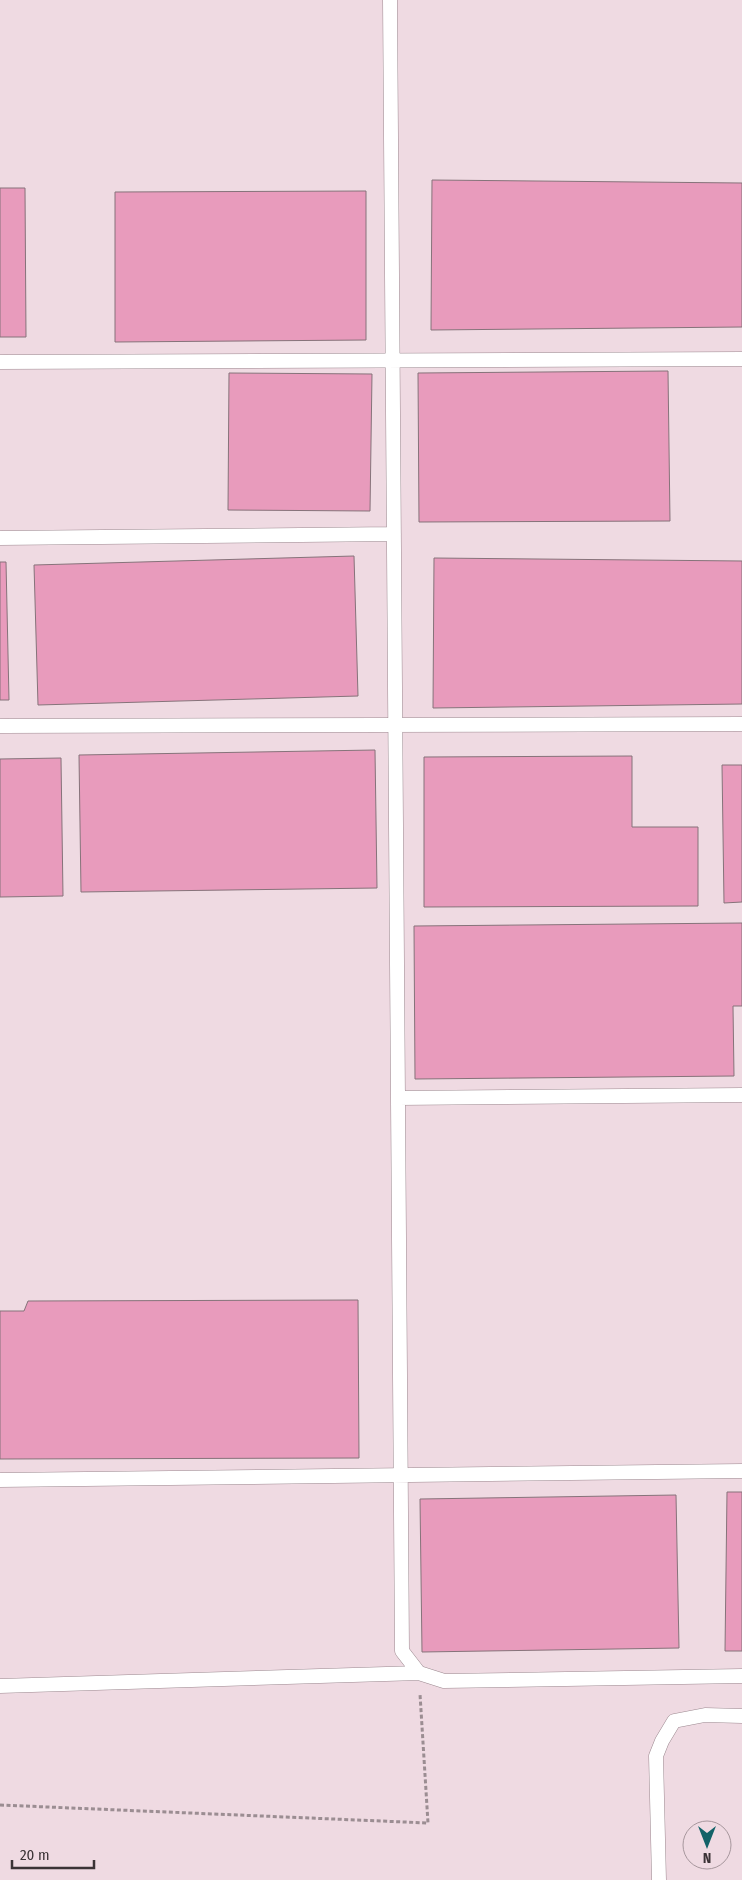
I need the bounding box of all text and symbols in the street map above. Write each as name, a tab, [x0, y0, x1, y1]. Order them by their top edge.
north arrow	[682, 1820, 732, 1870]
scale bar	[12, 1838, 95, 1870]
text: 20 m	[20, 1846, 50, 1864]
text: N	[703, 1849, 711, 1866]

